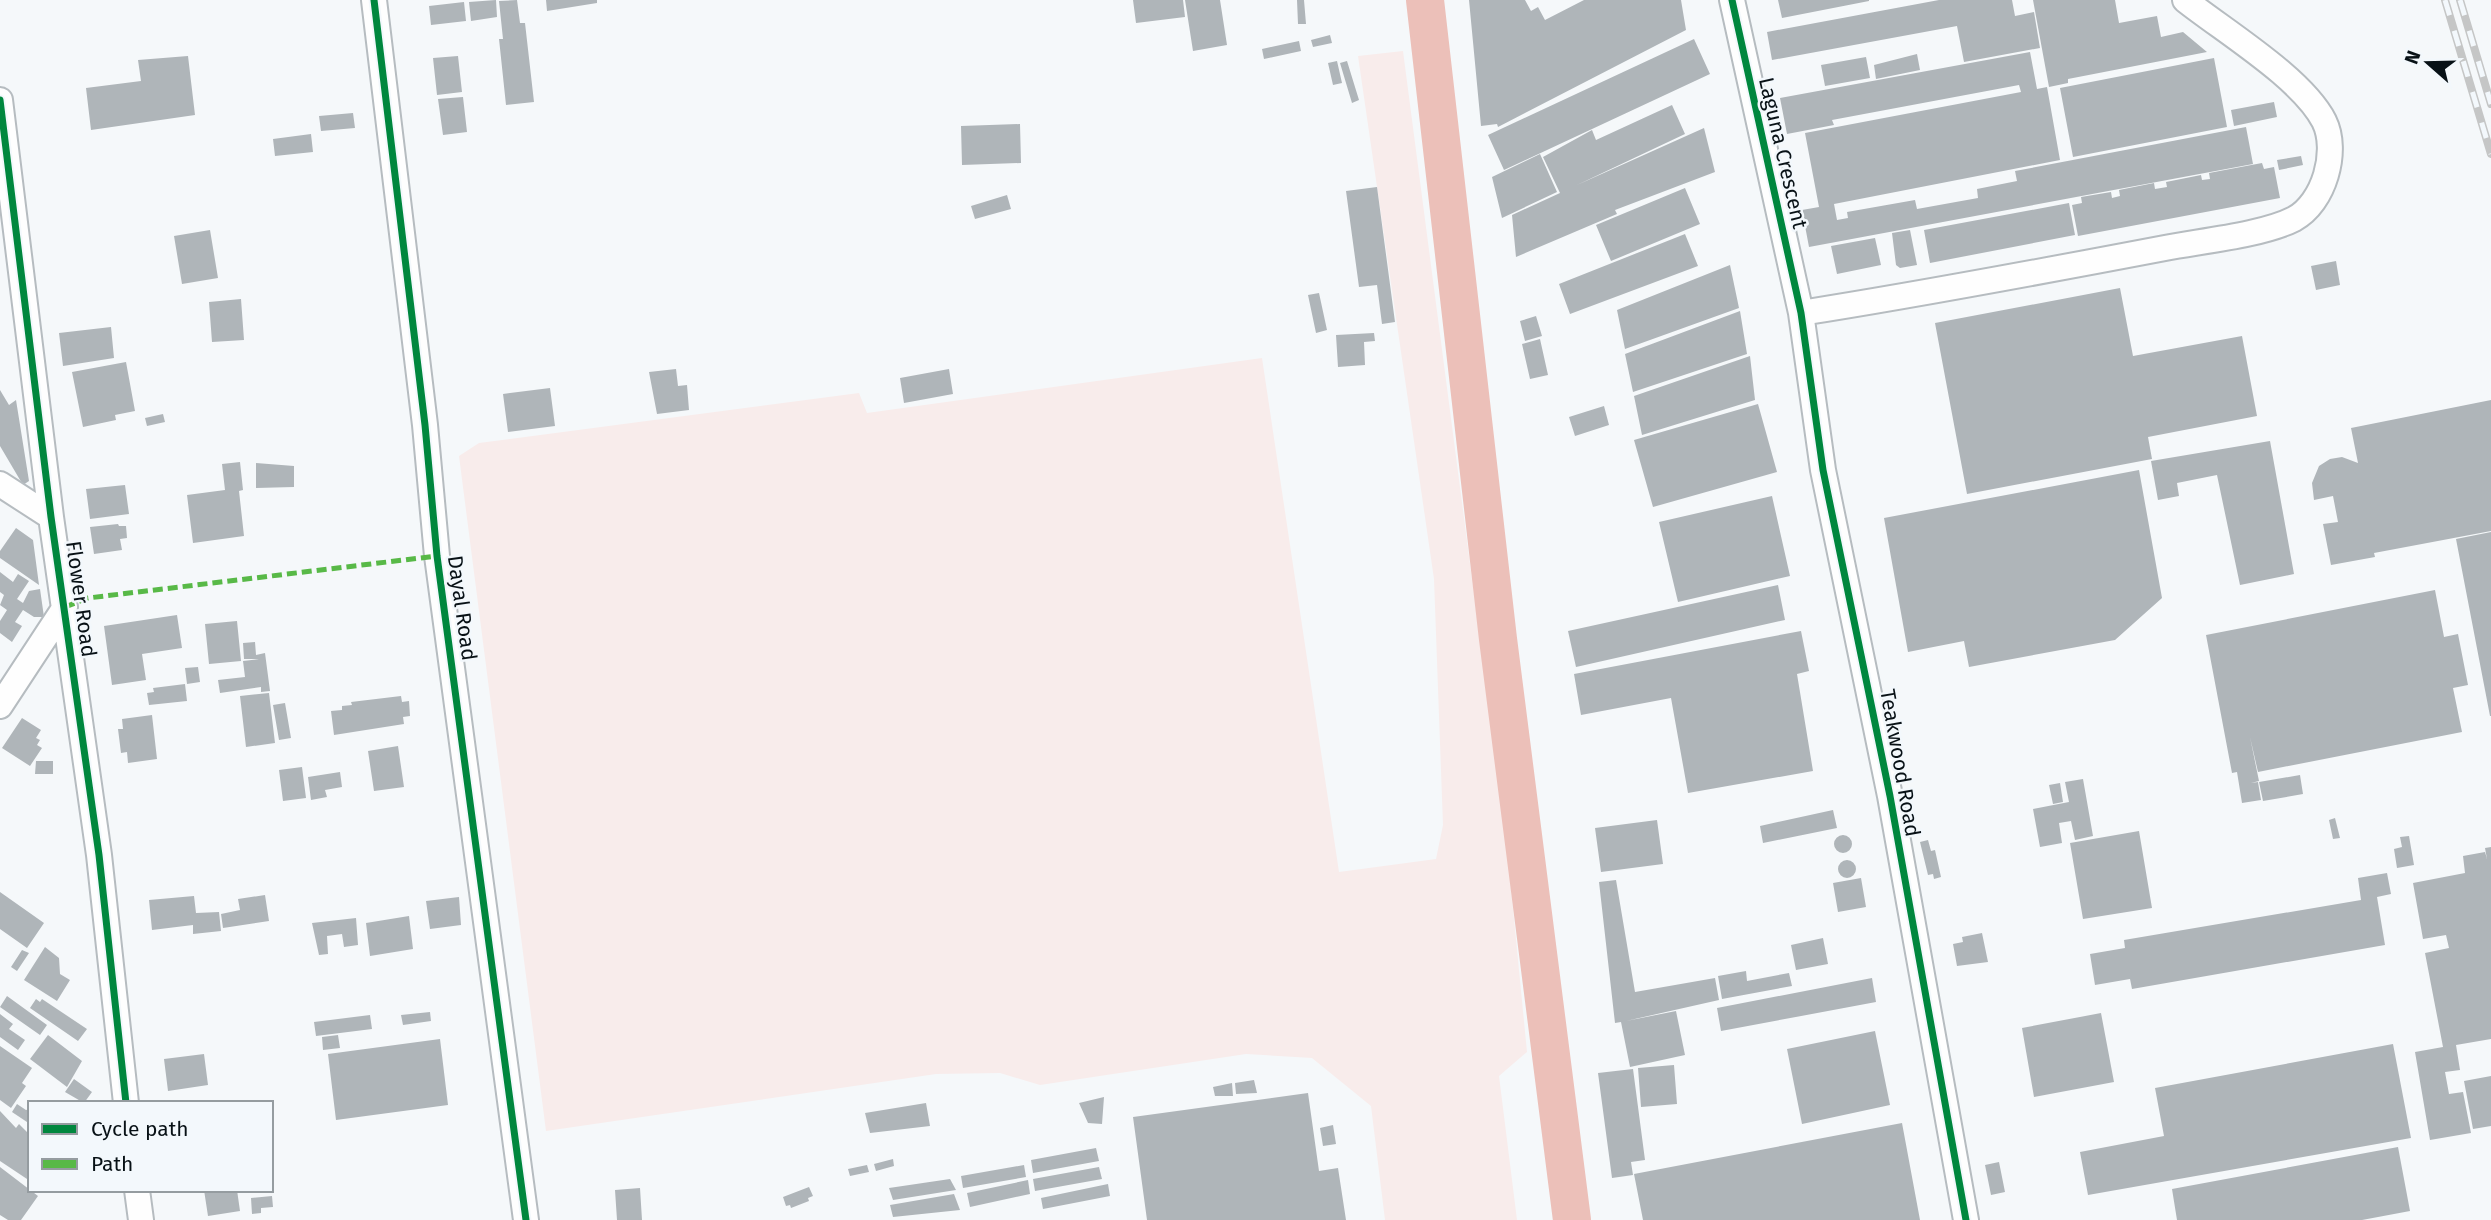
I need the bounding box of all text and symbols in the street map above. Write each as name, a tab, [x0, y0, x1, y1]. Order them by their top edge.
north arrow	[2393, 28, 2463, 98]
text: N	[2400, 47, 2425, 67]
street label: Laguna Crescent	[1753, 75, 1813, 232]
street label: Flower Road	[60, 539, 102, 659]
street label: Dayal Road	[442, 554, 482, 662]
street label: Teakwood Road	[1874, 687, 1926, 839]
legend	[28, 1101, 273, 1192]
text: Cycle path	[91, 1116, 189, 1142]
text: Path	[91, 1151, 133, 1177]

